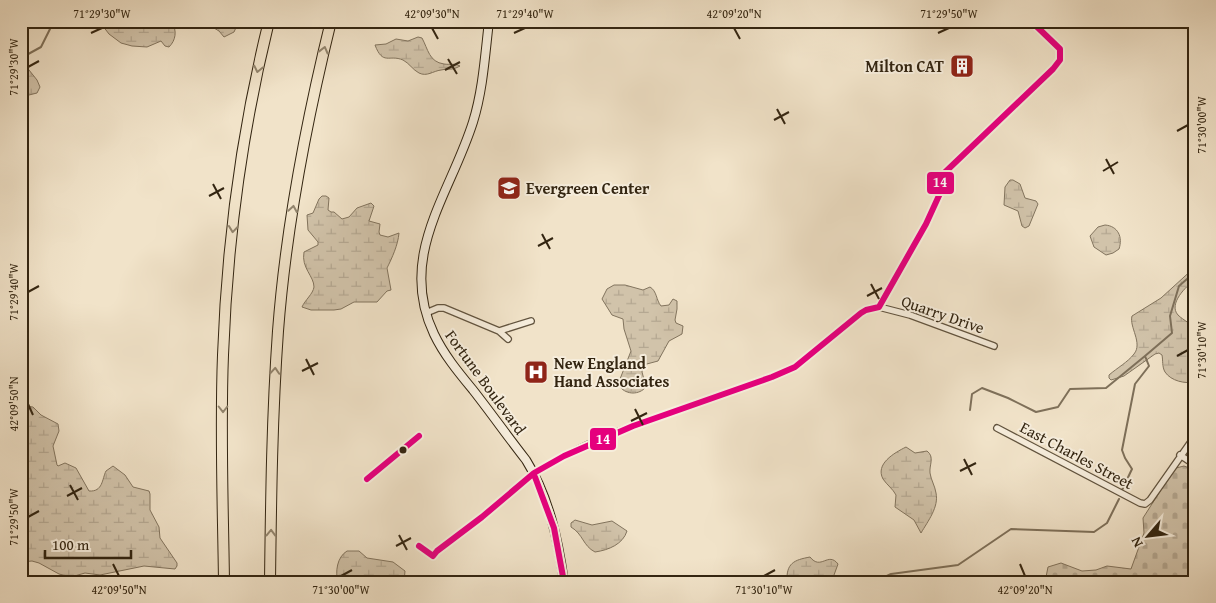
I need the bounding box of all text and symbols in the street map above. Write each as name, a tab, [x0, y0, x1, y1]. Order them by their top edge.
text: 71°29'30"W	[73, 5, 132, 22]
text: 42°09'30"N	[404, 5, 460, 22]
text: 71°29'40"W	[496, 5, 555, 22]
text: 42°09'20"N	[706, 5, 762, 22]
text: 71°29'50"W	[920, 5, 979, 22]
text: 71°29'30"W	[5, 37, 22, 96]
one-way arrow	[318, 45, 329, 54]
building icon: Milton CAT	[949, 53, 975, 79]
place label: Milton CAT	[865, 54, 945, 78]
one-way arrow	[254, 64, 264, 73]
text: 71°30'00"W	[1193, 95, 1210, 154]
line badge: 14	[926, 171, 955, 195]
text: 14	[933, 172, 947, 192]
school or university icon: Evergreen Center	[496, 175, 522, 201]
place label: Evergreen Center	[526, 176, 650, 200]
one-way arrow	[287, 205, 297, 213]
one-way arrow	[227, 225, 238, 233]
text: 71°29'40"W	[5, 262, 22, 321]
street label: Quarry Drive	[898, 289, 988, 339]
text: 71°30'10"W	[1193, 320, 1210, 379]
street label: Fortune Boulevard	[440, 325, 533, 440]
place label: New England Hand Associates	[554, 351, 669, 393]
hospital icon: New England Hand Associates	[523, 359, 549, 385]
one-way arrow	[270, 366, 281, 374]
text: 42°09'50"N	[5, 376, 22, 432]
one-way arrow	[218, 406, 228, 413]
street label: East Charles Street	[1016, 415, 1138, 495]
line badge: 14	[589, 427, 617, 451]
text: 14	[596, 429, 610, 449]
unlabelled marker	[398, 445, 408, 455]
text: 71°29'50"W	[5, 487, 22, 546]
north arrow	[1124, 510, 1174, 560]
scale bar	[45, 528, 131, 560]
one-way arrow	[265, 529, 276, 537]
text: N	[1125, 533, 1148, 551]
text: 100 m	[52, 534, 90, 555]
text: 42°09'50"N	[91, 581, 147, 598]
text: 71°30'00"W	[312, 581, 371, 598]
text: 71°30'10"W	[735, 581, 794, 598]
text: 42°09'20"N	[997, 581, 1053, 598]

